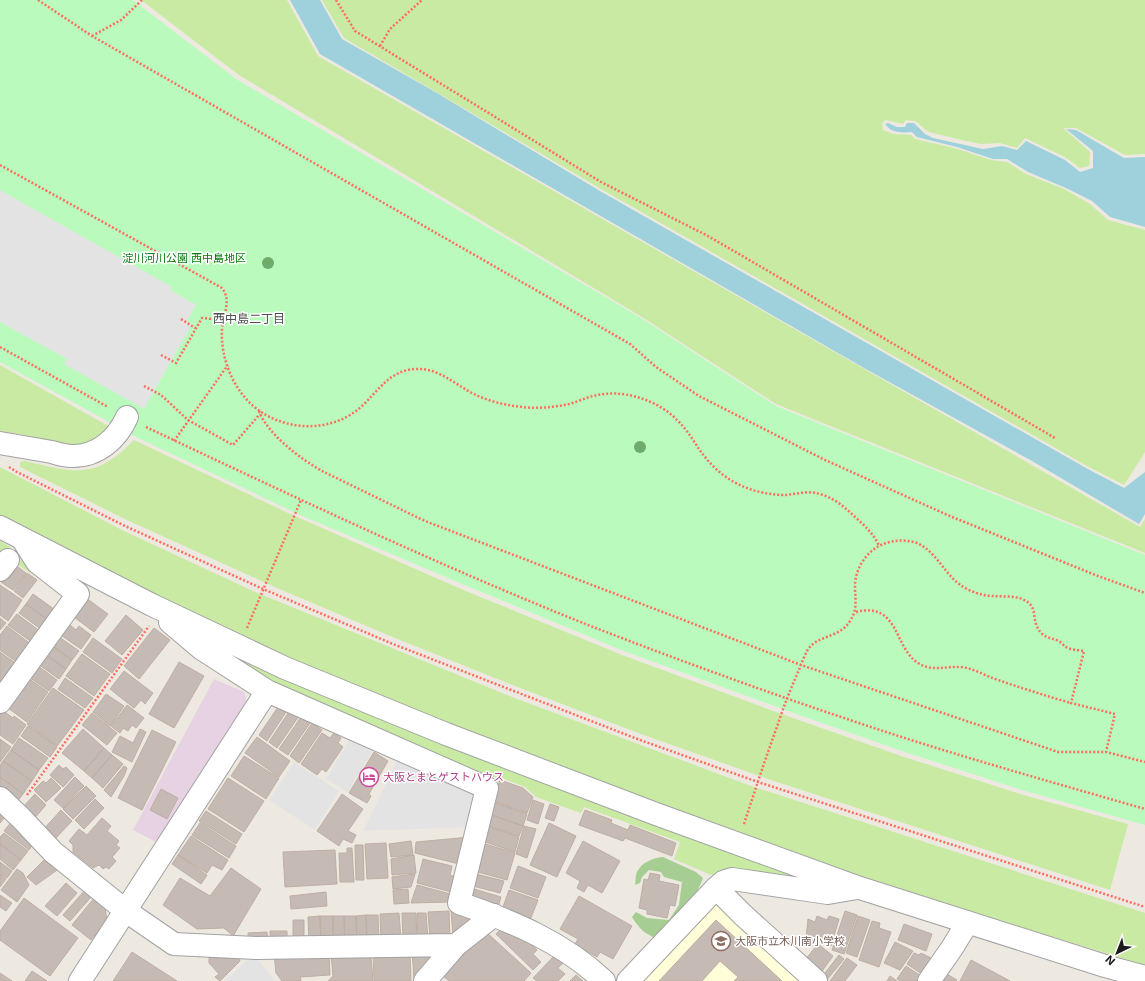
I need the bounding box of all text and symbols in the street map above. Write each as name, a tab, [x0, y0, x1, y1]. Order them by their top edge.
park label: 淀川河川公園 西中島地区	[122, 251, 246, 265]
district label: 西中島二丁目	[213, 311, 285, 326]
hotel icon: 大阪とまとゲストハウス	[358, 766, 380, 788]
place label: 大阪とまとゲストハウス	[383, 770, 504, 784]
school or university icon: 大阪市立木川南小学校	[710, 930, 732, 952]
north arrow	[1097, 933, 1137, 973]
place label: 大阪市立木川南小学校	[735, 934, 845, 948]
text: N	[1102, 952, 1118, 968]

